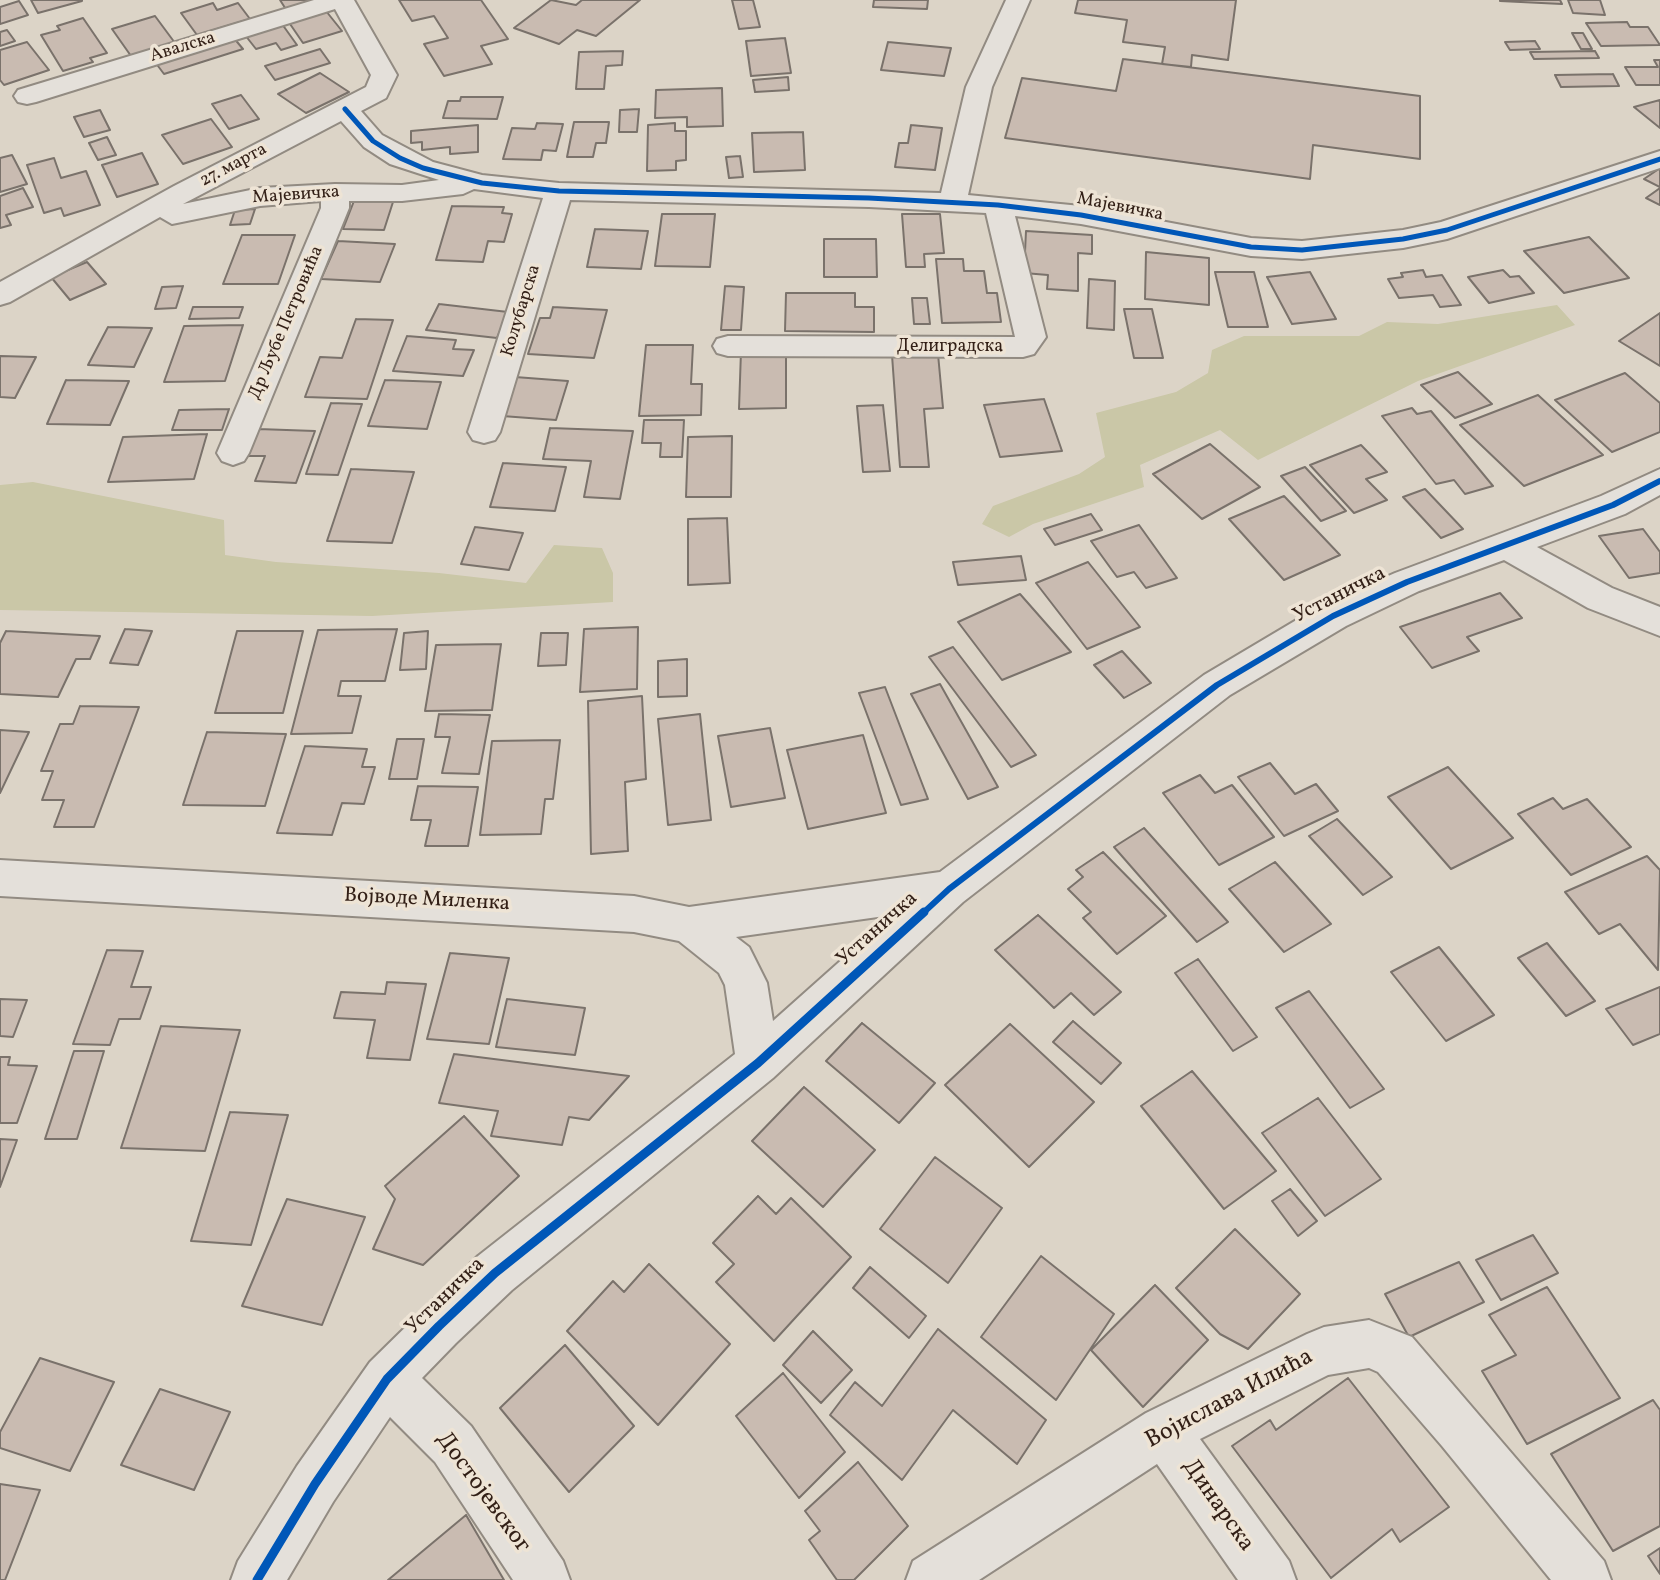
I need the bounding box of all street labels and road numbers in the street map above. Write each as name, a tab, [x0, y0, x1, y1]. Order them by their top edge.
street label: Авалска	[148, 28, 218, 68]
street label: 27. марта	[197, 139, 271, 193]
street label: Мајевичка	[252, 182, 340, 210]
street label: Мајевичка	[1075, 189, 1165, 227]
street label: Др Љубе Петровића	[245, 243, 329, 403]
street label: Колубарска	[498, 262, 546, 360]
street label: Делиградска	[897, 337, 1003, 359]
street label: Устаничка	[1289, 562, 1391, 630]
street label: Војводе Миленка	[343, 884, 511, 918]
street label: Устаничка	[832, 887, 924, 973]
street label: Устаничка	[401, 1253, 491, 1341]
street label: Војислава Илића	[1141, 1344, 1319, 1456]
street label: Достојевског	[428, 1427, 536, 1559]
street label: Динарска	[1174, 1454, 1260, 1558]

